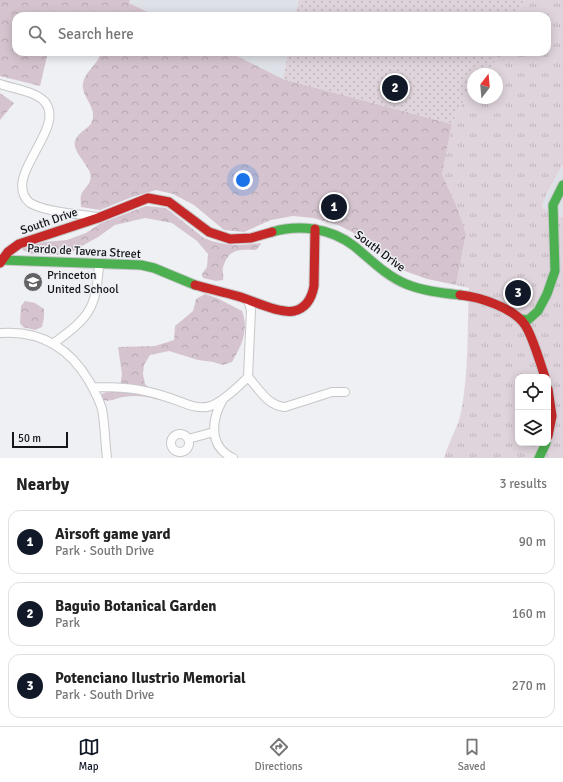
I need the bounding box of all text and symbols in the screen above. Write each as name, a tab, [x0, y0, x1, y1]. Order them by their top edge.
search box	[12, 12, 551, 56]
icon: search	[26, 23, 48, 45]
text: Search here	[58, 25, 134, 43]
north arrow	[467, 68, 503, 104]
pin: 2	[382, 73, 408, 103]
your location	[233, 170, 253, 190]
pin: 1	[321, 192, 347, 222]
street label: South Drive	[19, 205, 80, 238]
street label: South Drive	[351, 227, 408, 275]
street label: Pardo de Tavera Street	[27, 241, 141, 262]
place label: Princeton United School	[47, 268, 119, 297]
school or university icon: Princeton United School	[22, 271, 44, 293]
pin: 3	[505, 278, 531, 308]
map controls	[515, 374, 551, 446]
button: locate	[515, 374, 551, 410]
button: layers	[515, 410, 551, 446]
scale bar	[12, 430, 68, 449]
text: 50 m	[18, 432, 41, 445]
text: Nearby	[16, 474, 69, 495]
text: 3 results	[499, 476, 547, 492]
text: Airsoft game yard	[55, 525, 170, 543]
text: 1	[26, 534, 34, 550]
text: 90 m	[519, 534, 546, 550]
text: Park · South Drive	[55, 543, 154, 559]
text: Baguio Botanical Garden	[55, 597, 217, 615]
text: 2	[26, 606, 34, 622]
text: 160 m	[512, 606, 546, 622]
text: Park	[55, 615, 80, 631]
text: Potenciano Ilustrio Memorial	[55, 669, 246, 687]
text: 3	[26, 678, 34, 694]
text: 270 m	[512, 678, 546, 694]
text: Park · South Drive	[55, 687, 154, 703]
tab: Map	[78, 736, 100, 773]
tab: Directions	[255, 736, 303, 773]
tab: Saved	[458, 736, 485, 773]

